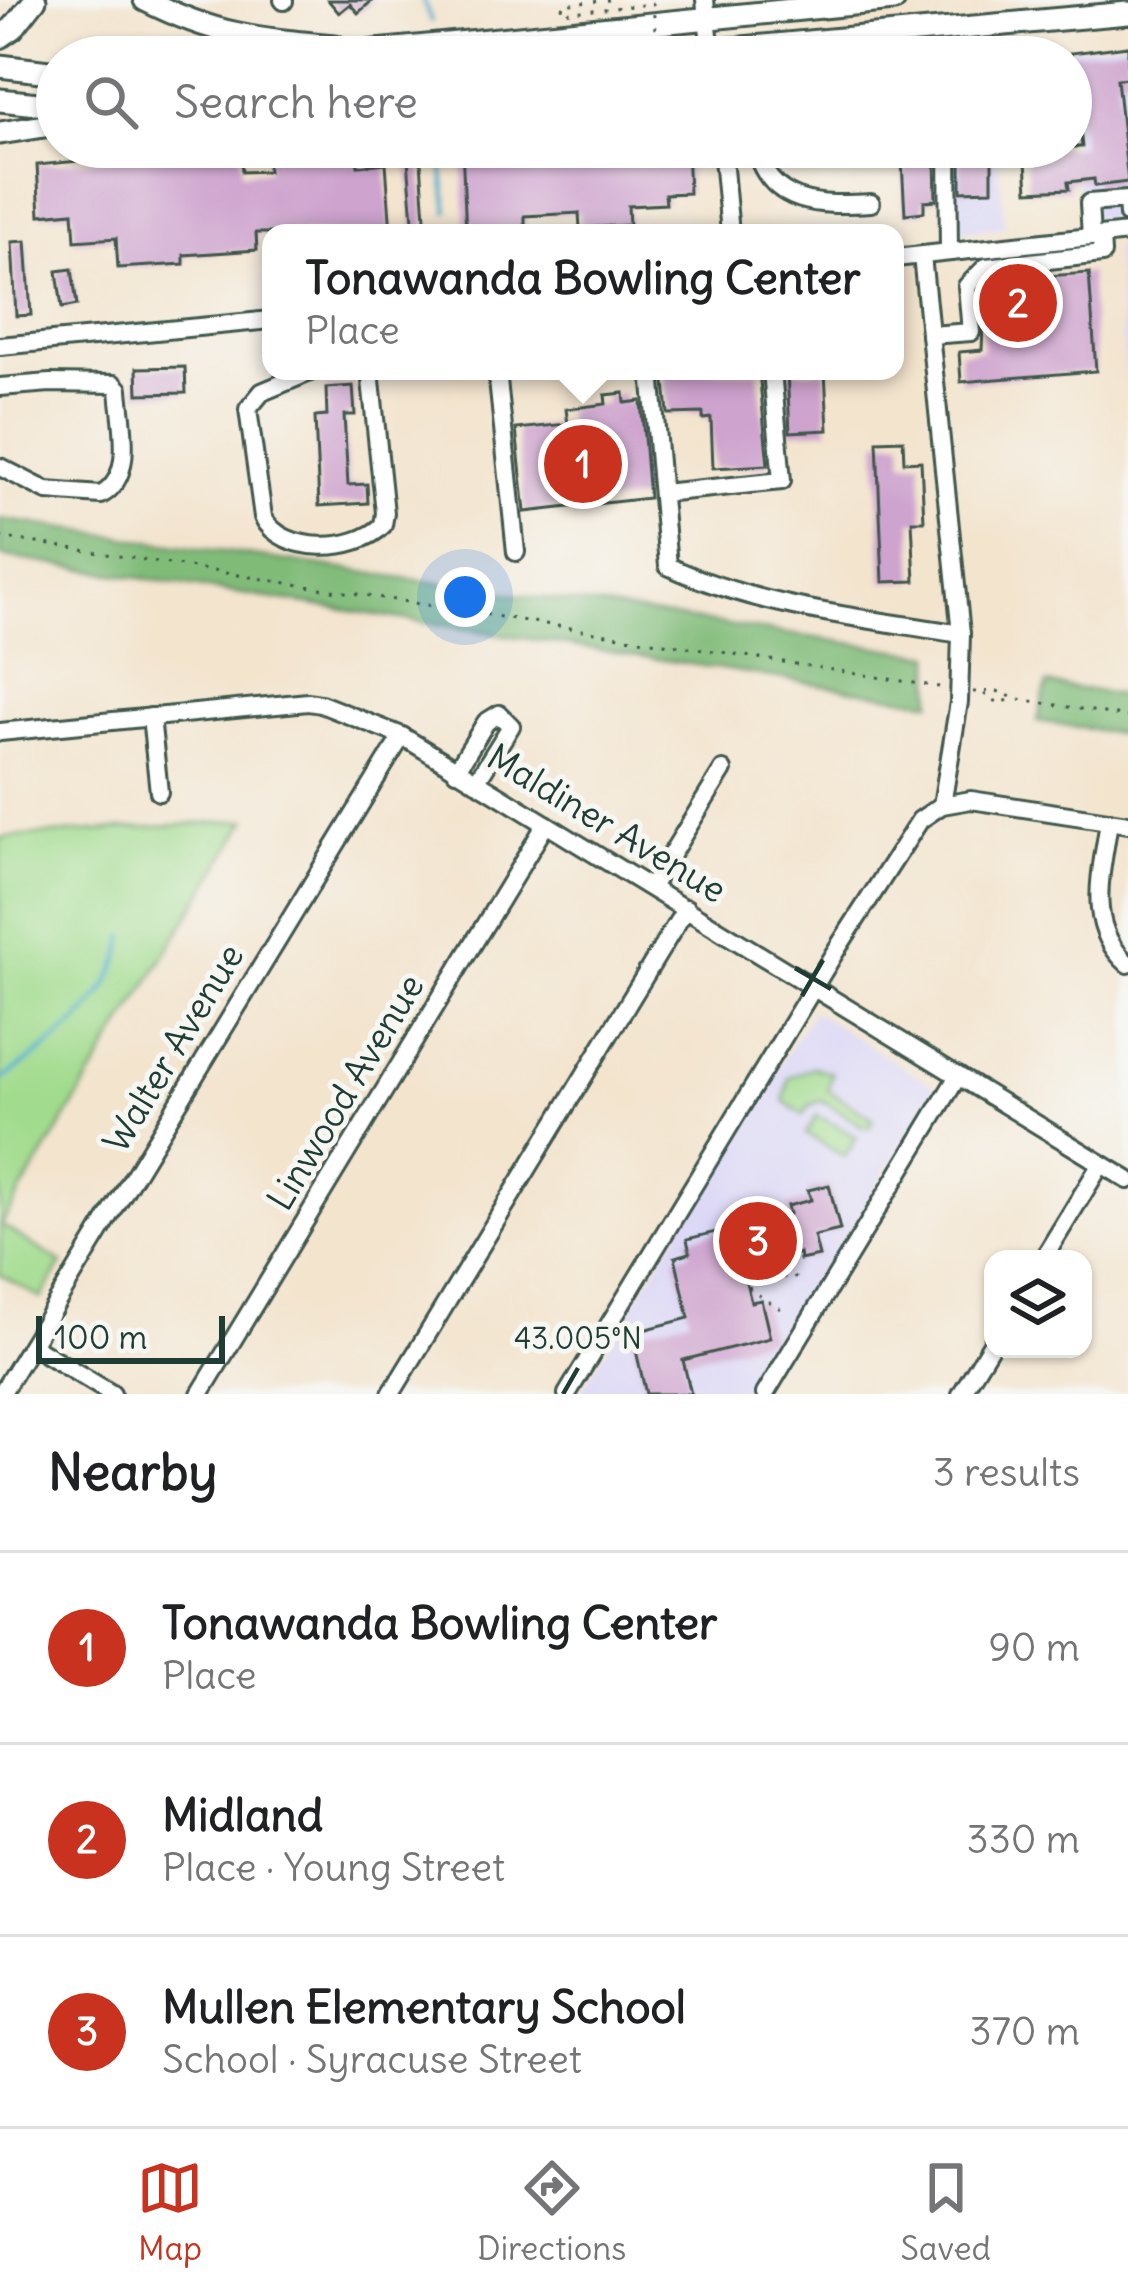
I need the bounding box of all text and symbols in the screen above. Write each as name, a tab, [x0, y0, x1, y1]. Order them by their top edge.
search box	[36, 36, 1092, 168]
icon: search	[78, 69, 144, 135]
text: Search here	[174, 74, 418, 130]
popup	[262, 224, 904, 380]
text: Tonawanda Bowling Center	[305, 250, 861, 306]
pin: 2	[979, 258, 1057, 348]
text: Place	[305, 306, 400, 355]
pin: 1	[544, 419, 622, 509]
your location	[435, 567, 495, 627]
street label: Maldiner Avenue	[479, 734, 734, 912]
street label: Walter Avenue	[94, 936, 253, 1161]
street label: Linwood Avenue	[257, 966, 434, 1218]
pin: 3	[719, 1196, 797, 1286]
map controls	[984, 1250, 1092, 1358]
button: layers	[984, 1250, 1092, 1358]
scale bar	[36, 1310, 225, 1363]
text: 100 m	[54, 1316, 147, 1358]
text: 43.005°N	[514, 1319, 642, 1357]
text: Nearby	[48, 1440, 217, 1504]
text: 3 results	[933, 1448, 1080, 1497]
text: Tonawanda Bowling Center	[162, 1595, 717, 1651]
text: 1	[79, 1623, 95, 1672]
text: 90 m	[988, 1623, 1080, 1672]
text: Place	[162, 1651, 256, 1700]
text: Midland	[162, 1787, 323, 1843]
text: 2	[76, 1815, 98, 1864]
text: 330 m	[967, 1815, 1080, 1864]
text: Place · Young Street	[162, 1843, 505, 1892]
text: Mullen Elementary School	[162, 1979, 686, 2035]
text: 3	[76, 2007, 98, 2056]
text: 370 m	[970, 2007, 1080, 2056]
text: School · Syracuse Street	[162, 2035, 582, 2084]
tab: Map	[137, 2155, 203, 2269]
tab: Directions	[477, 2155, 626, 2269]
tab: Saved	[901, 2155, 991, 2269]

